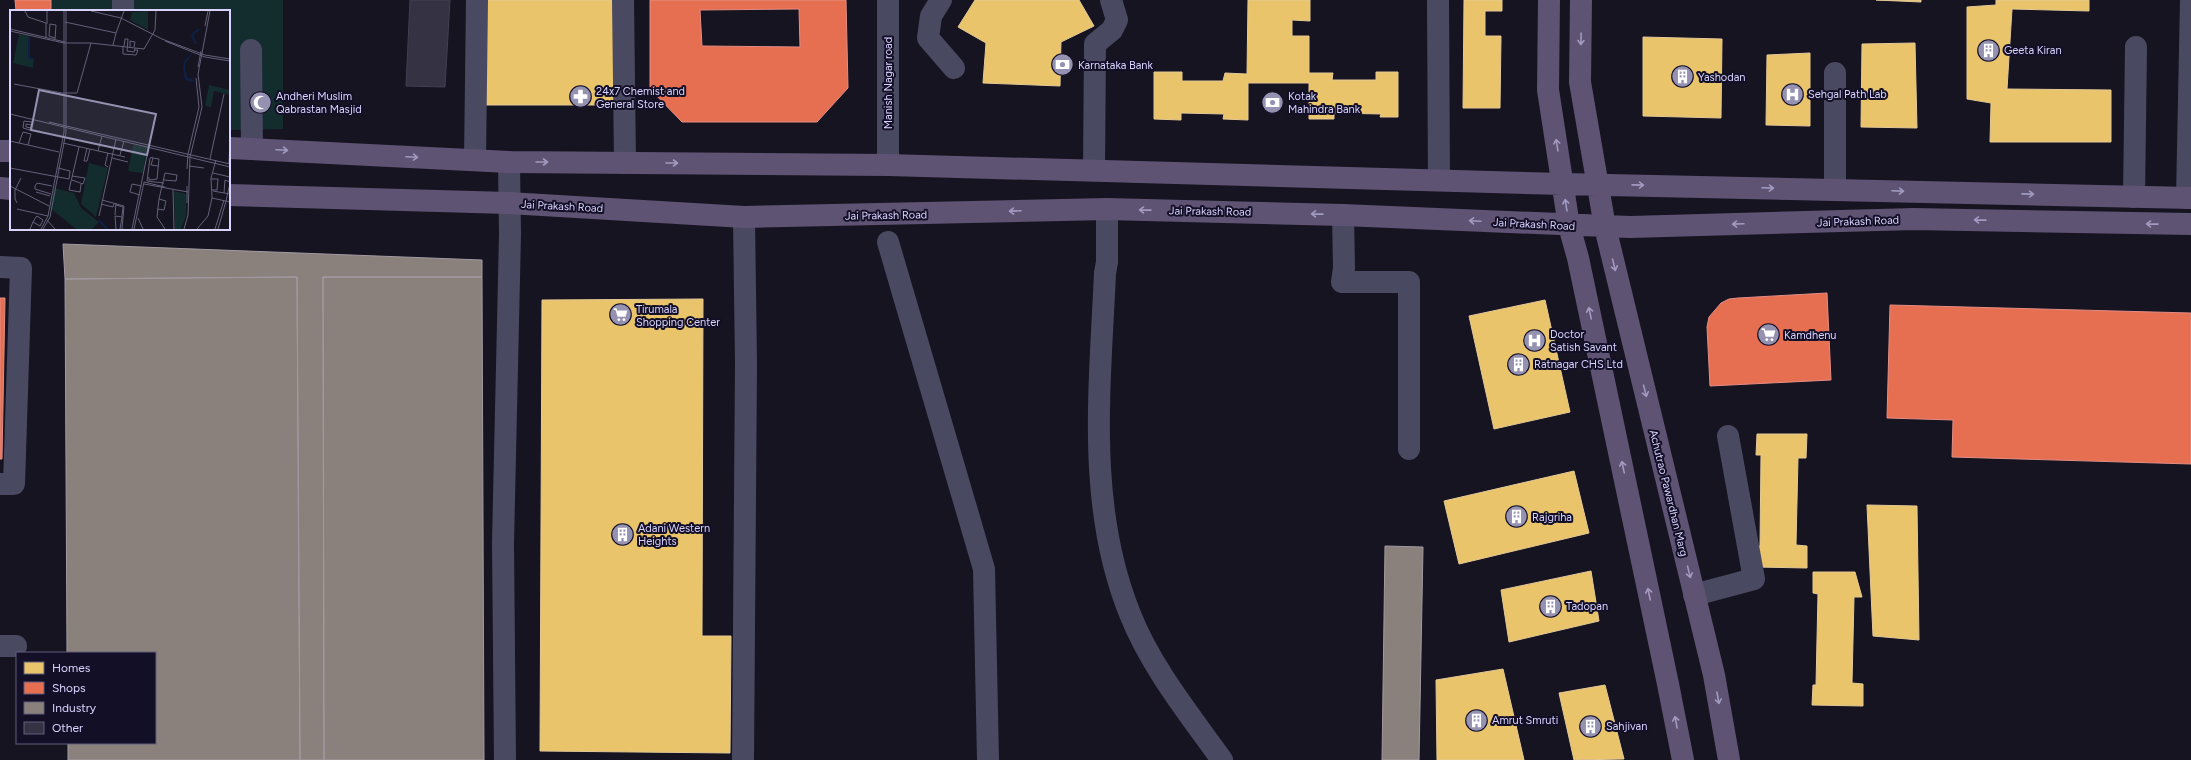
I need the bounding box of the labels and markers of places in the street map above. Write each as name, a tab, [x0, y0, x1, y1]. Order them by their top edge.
building icon: Geeta Kiran	[1975, 37, 2001, 63]
place label: Geeta Kiran	[2004, 44, 2062, 57]
bank icon: Karnataka Bank	[1049, 52, 1075, 78]
place label: Karnataka Bank	[1078, 59, 1153, 72]
building icon: Yashodan	[1669, 64, 1695, 90]
place label: Yashodan	[1698, 71, 1745, 84]
hospital icon: Sehgal Path Lab	[1780, 81, 1806, 107]
pharmacy icon: 24x7 Chemist and General Store	[567, 84, 593, 110]
place label: 24x7 Chemist and General Store	[596, 85, 685, 111]
place label: Sehgal Path Lab	[1808, 88, 1887, 101]
mosque icon: Andheri Muslim Qabrastan Masjid	[247, 89, 273, 115]
bank icon: Kotak Mahindra Bank	[1260, 89, 1286, 115]
place label: Andheri Muslim Qabrastan Masjid	[276, 90, 362, 116]
place label: Kotak Mahindra Bank	[1288, 90, 1361, 116]
supermarket icon: Tirumala Shopping Center	[607, 302, 633, 328]
place label: Tirumala Shopping Center	[636, 303, 720, 329]
supermarket icon: Kamdhenu	[1755, 322, 1781, 348]
hospital icon: Doctor Satish Savant	[1521, 327, 1547, 353]
place label: Doctor Satish Savant	[1550, 328, 1617, 354]
place label: Kamdhenu	[1784, 329, 1836, 342]
building icon: Ratnagar CHS Ltd	[1506, 351, 1532, 377]
place label: Ratnagar CHS Ltd	[1534, 358, 1623, 371]
building icon: Rajgriha	[1503, 504, 1529, 530]
place label: Rajgriha	[1532, 511, 1572, 524]
building icon: Adani Western Heights	[609, 521, 635, 547]
place label: Adani Western Heights	[638, 522, 710, 548]
building icon: Tadopan	[1537, 593, 1563, 619]
place label: Tadopan	[1566, 600, 1608, 613]
building icon: Amrut Smruti	[1463, 707, 1489, 733]
building icon: Sahjivan	[1578, 713, 1604, 739]
place label: Amrut Smruti	[1492, 714, 1558, 727]
place label: Sahjivan	[1606, 720, 1647, 733]

